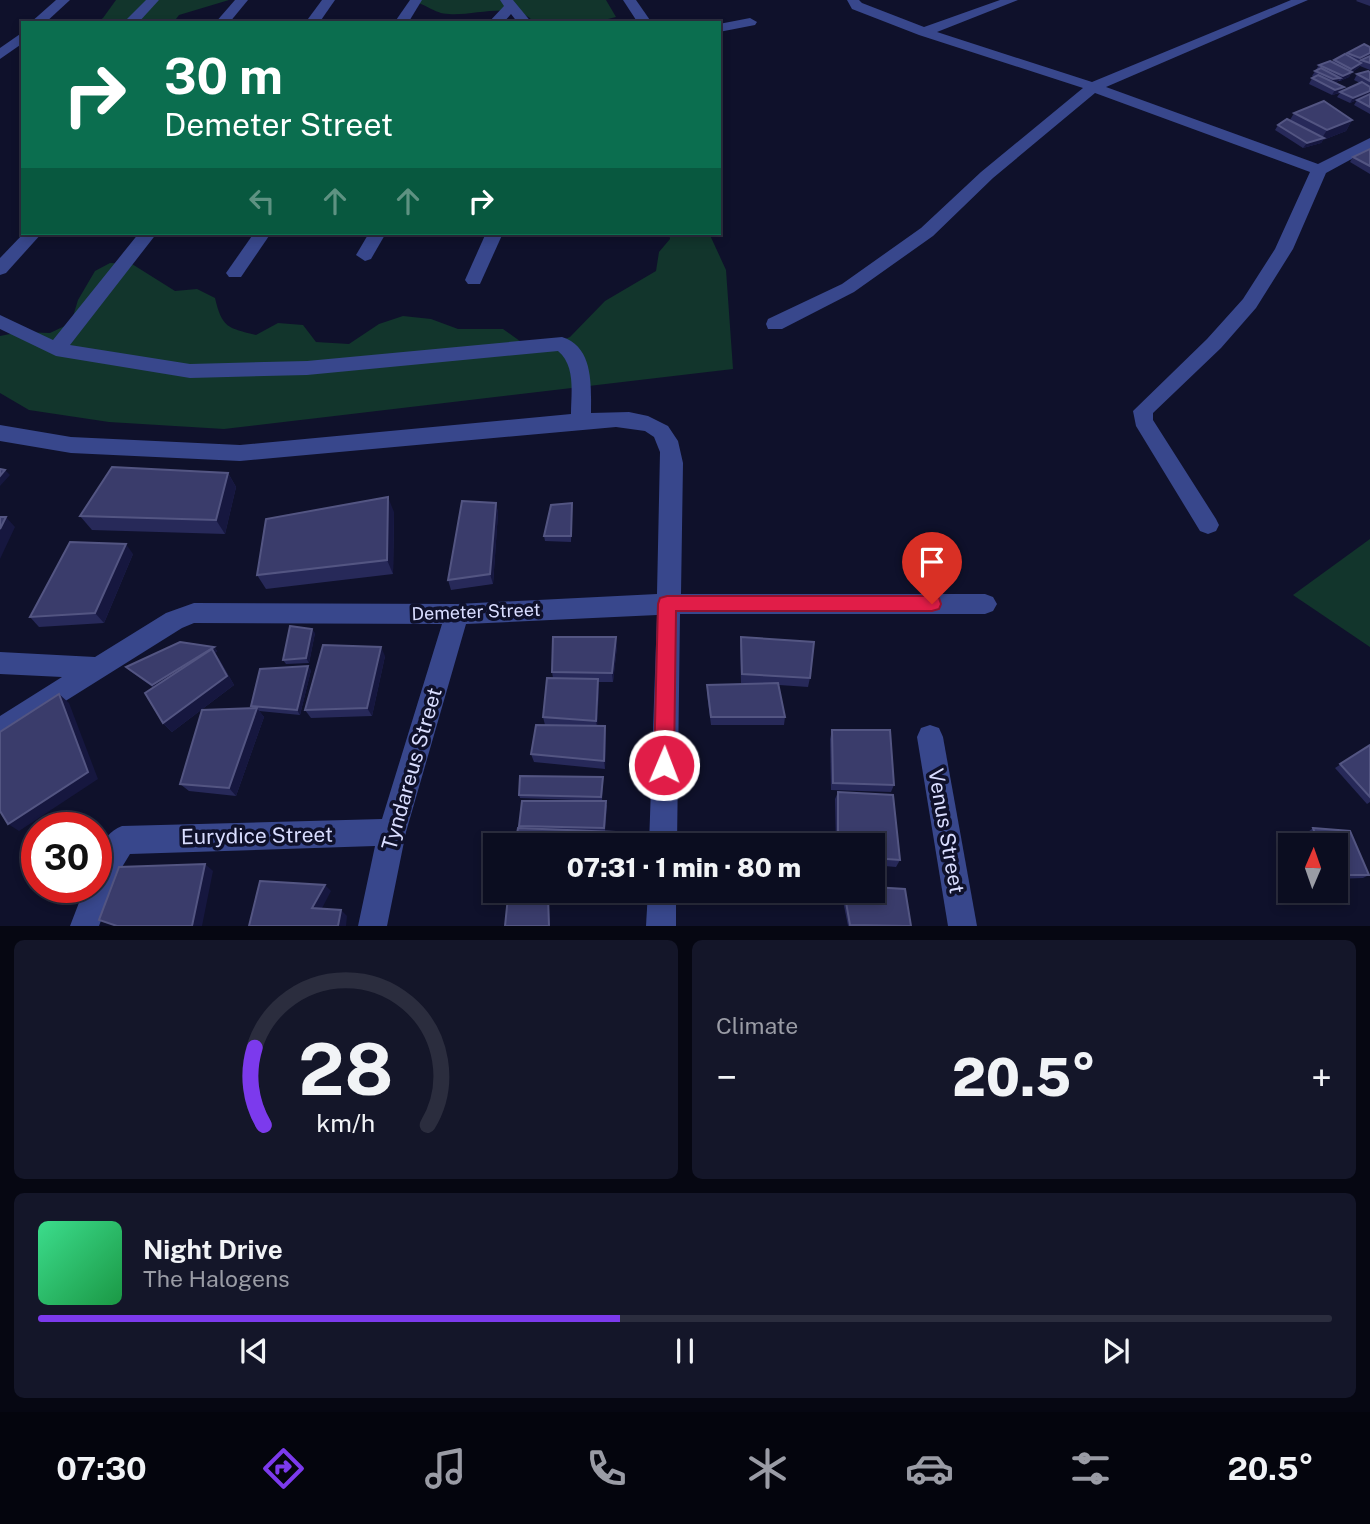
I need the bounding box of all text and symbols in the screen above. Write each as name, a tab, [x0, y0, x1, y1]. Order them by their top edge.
text: 30 m	[164, 47, 283, 105]
icon: right	[49, 49, 140, 140]
text: Demeter Street	[164, 106, 393, 143]
icon: left	[243, 182, 281, 220]
icon: ahead	[316, 182, 354, 220]
icon: ahead	[389, 182, 427, 220]
icon: right	[462, 182, 500, 220]
pin	[902, 532, 962, 604]
icon: arrive	[913, 543, 951, 581]
street label: Demeter Street	[411, 599, 541, 624]
street label: Tyndareus Street	[376, 685, 447, 853]
position arrow	[627, 728, 701, 802]
street label: Venus Street	[923, 767, 970, 895]
speed limit sign: 30	[21, 812, 112, 903]
street label: Eurydice Street	[181, 822, 333, 849]
north arrow	[1278, 833, 1348, 903]
map controls	[1278, 833, 1348, 903]
text: 07:31 · 1 min · 80 m	[567, 852, 801, 883]
text: Climate	[716, 1012, 798, 1039]
text: 28	[298, 1027, 394, 1112]
text: 20.5°	[952, 1047, 1096, 1108]
text: −	[716, 1055, 737, 1100]
text: +	[1311, 1055, 1332, 1100]
text: km/h	[317, 1108, 375, 1138]
text: Night Drive	[143, 1234, 283, 1265]
text: The Halogens	[143, 1265, 290, 1292]
icon: previous	[235, 1332, 273, 1370]
icon: pause	[666, 1332, 704, 1370]
icon: next	[1097, 1332, 1135, 1370]
icon: directions	[259, 1444, 308, 1493]
icon: music	[421, 1444, 470, 1493]
icon: phone	[582, 1444, 631, 1493]
icon: climate	[743, 1444, 792, 1493]
icon: car	[905, 1444, 954, 1493]
icon: filters	[1066, 1444, 1115, 1493]
text: 07:30	[56, 1450, 147, 1487]
text: 20.5°	[1227, 1450, 1314, 1487]

